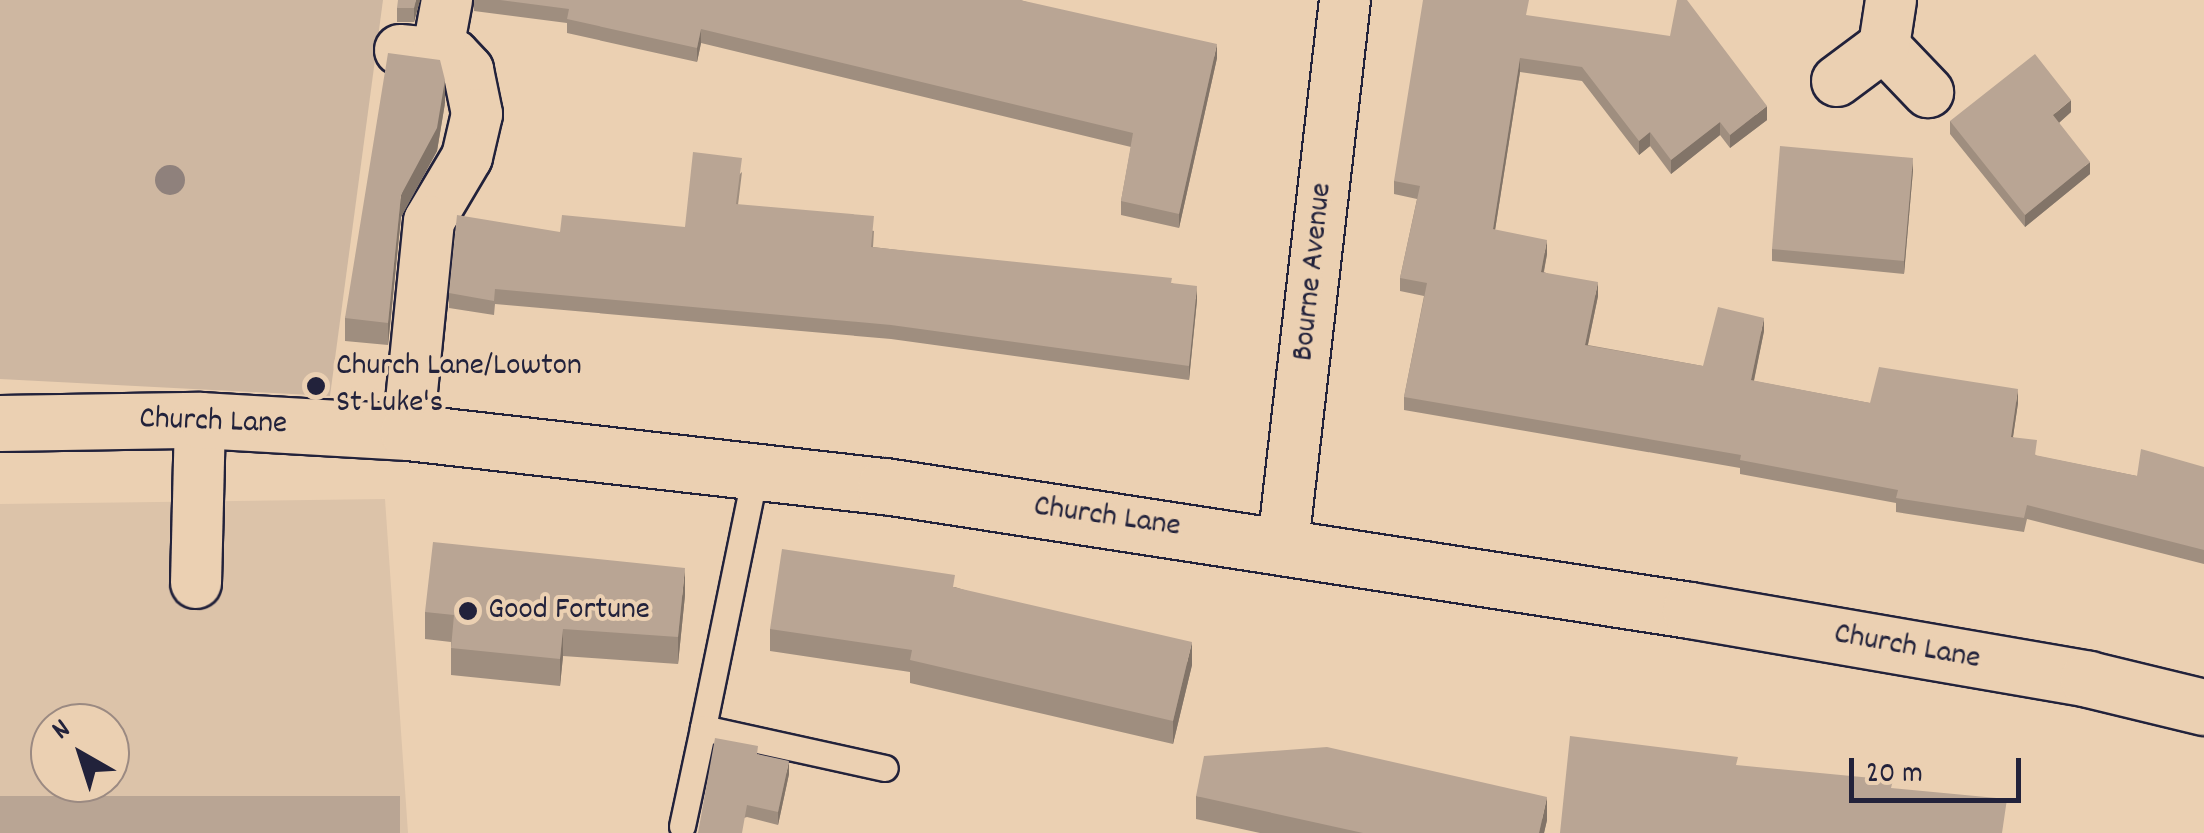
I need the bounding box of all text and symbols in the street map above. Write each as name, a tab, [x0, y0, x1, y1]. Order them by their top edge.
street label: Bourne Avenue	[1286, 181, 1342, 363]
place label: Church Lane/Lowton St Luke's	[336, 349, 582, 424]
marker: Church Lane/Lowton St Luke's	[305, 375, 327, 397]
street label: Church Lane	[138, 401, 288, 445]
street label: Church Lane	[1031, 489, 1183, 547]
place label: Good Fortune	[488, 592, 650, 630]
marker: Good Fortune	[457, 600, 479, 622]
street label: Church Lane	[1831, 616, 1983, 680]
north arrow	[30, 703, 130, 803]
text: N	[44, 711, 80, 751]
scale bar	[1854, 738, 2026, 800]
text: 20 m	[1866, 754, 1923, 797]

